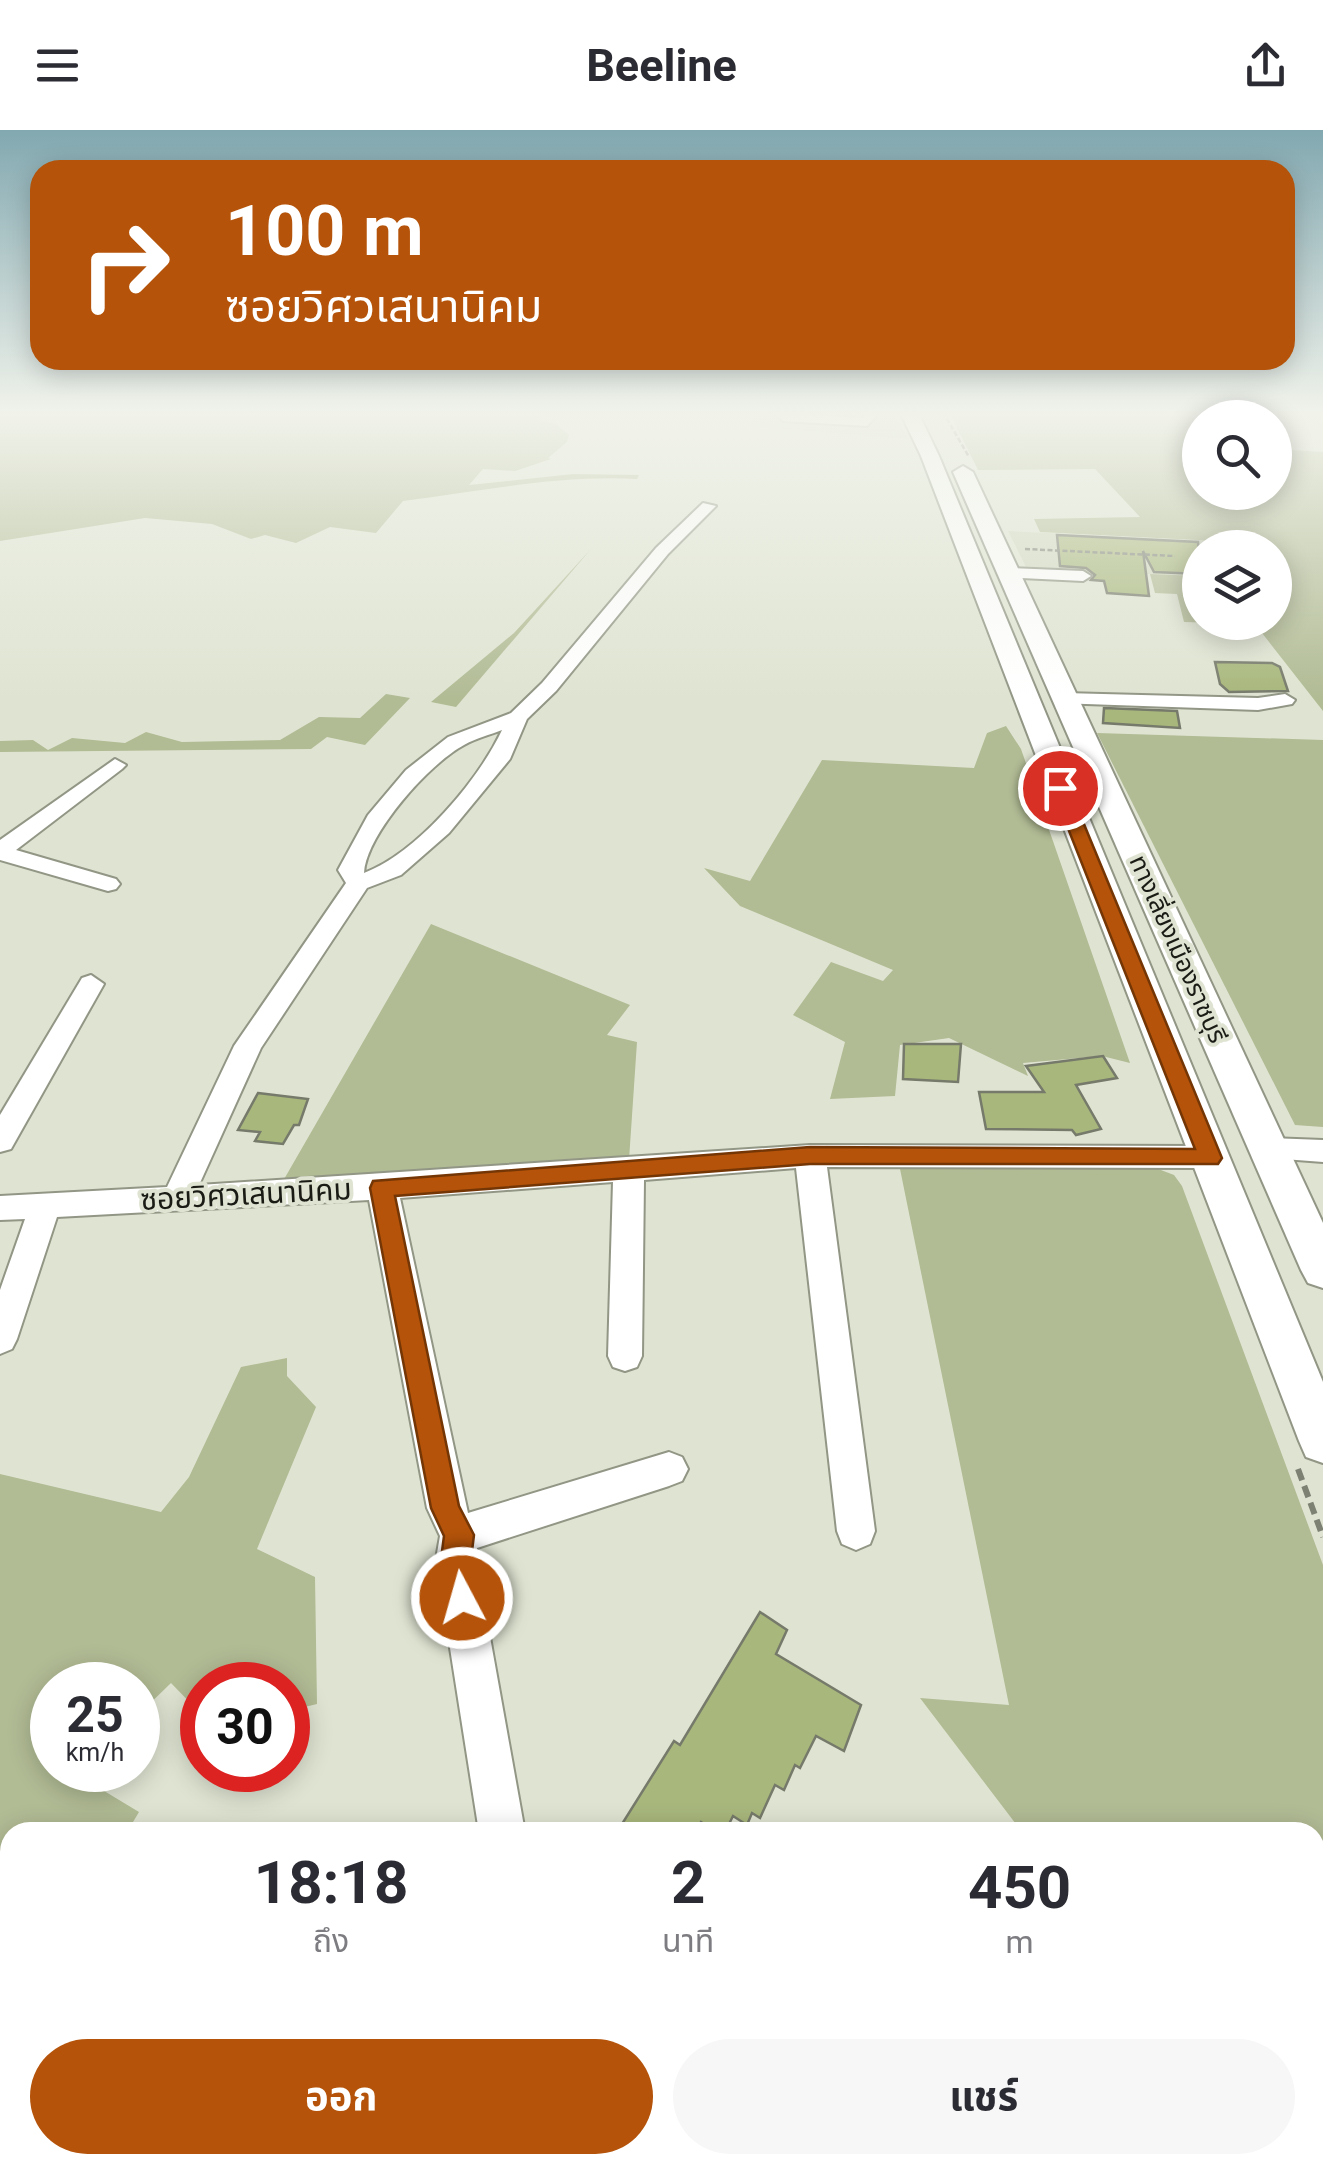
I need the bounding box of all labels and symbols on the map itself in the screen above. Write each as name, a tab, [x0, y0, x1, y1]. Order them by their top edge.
pin	[1018, 746, 1103, 831]
street label: ทางเลี่ยงเมืองราชบุรี	[1123, 849, 1235, 1048]
street label: ซอยวิศวเสนานิคม	[139, 1171, 353, 1217]
position arrow	[410, 1546, 514, 1650]
speed limit sign: 30	[180, 1662, 310, 1792]

